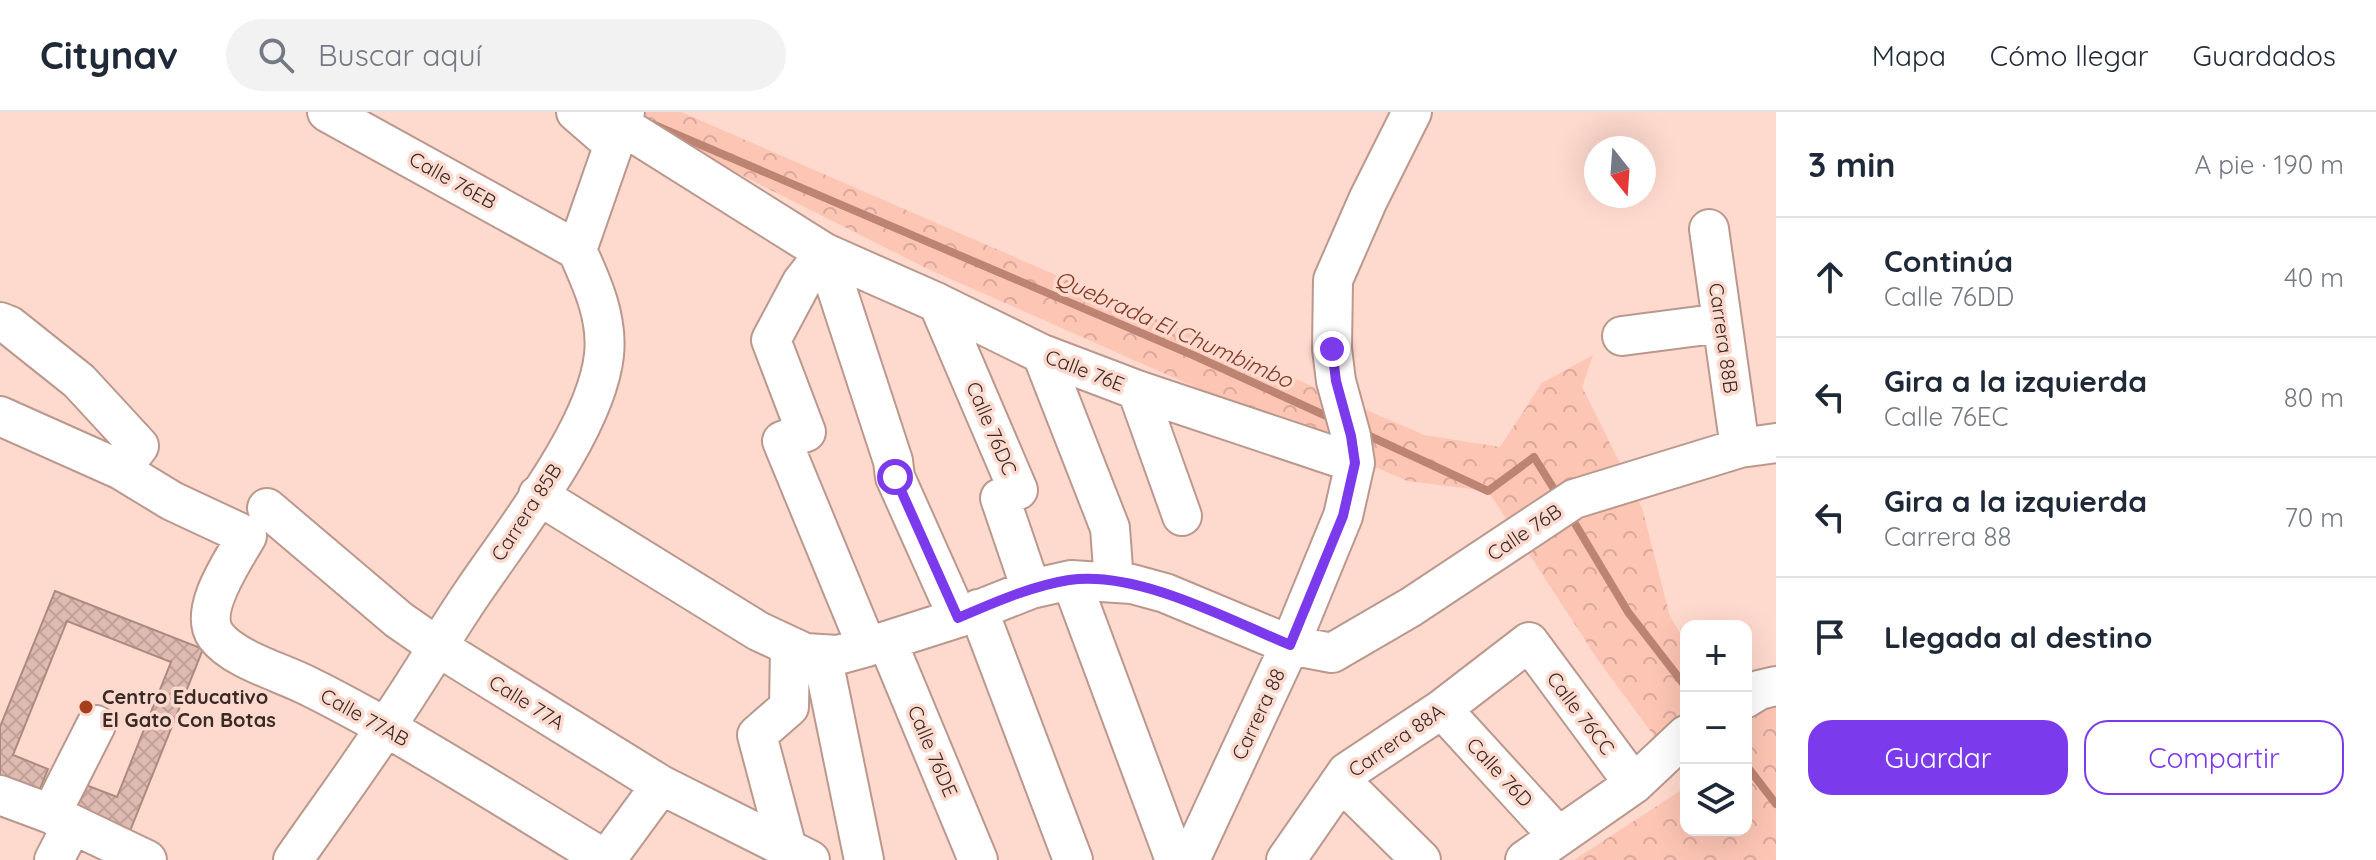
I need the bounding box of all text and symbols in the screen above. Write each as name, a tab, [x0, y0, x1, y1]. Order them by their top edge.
search box	[226, 19, 786, 91]
text: Citynav	[40, 31, 178, 79]
icon: search	[254, 33, 298, 77]
text: Buscar aquí	[318, 36, 482, 74]
text: Mapa	[1872, 38, 1946, 73]
text: Cómo llegar	[1990, 38, 2149, 73]
text: Guardados	[2193, 38, 2336, 73]
north arrow	[1584, 136, 1656, 208]
text: 3 min	[1808, 143, 1895, 186]
street label: Calle 76EB	[405, 146, 501, 214]
text: A pie · 190 m	[2194, 148, 2344, 181]
text: Continúa	[1884, 242, 2013, 280]
icon: ahead	[1808, 255, 1852, 299]
text: 40 m	[2284, 261, 2344, 294]
water label: Quebrada El Chumbimbo	[1051, 264, 1299, 395]
text: Calle 76DD	[1884, 280, 2014, 313]
street label: Carrera 88B	[1704, 281, 1744, 395]
route end	[1314, 331, 1350, 367]
street label: Calle 76E	[1042, 344, 1128, 396]
text: Gira a la izquierda	[1884, 362, 2147, 400]
icon: left	[1808, 375, 1852, 419]
street label: Calle 76DC	[961, 378, 1023, 478]
text: 80 m	[2284, 381, 2344, 414]
text: Calle 76EC	[1884, 400, 2009, 433]
street label: Carrera 85B	[485, 459, 567, 565]
route start	[877, 459, 913, 495]
text: Gira a la izquierda	[1884, 482, 2147, 520]
icon: left	[1808, 495, 1852, 539]
street label: Calle 76B	[1482, 498, 1566, 566]
text: 70 m	[2284, 501, 2344, 534]
text: Carrera 88	[1884, 520, 2012, 553]
icon: arrive	[1808, 615, 1852, 659]
text: Llegada al destino	[1884, 618, 2152, 656]
map controls	[1680, 620, 1752, 836]
button: +	[1680, 620, 1752, 692]
street label: Carrera 88	[1226, 664, 1290, 764]
street label: Calle 76CC	[1542, 667, 1620, 759]
street label: Calle 77A	[485, 669, 569, 735]
street label: Calle 77AB	[316, 682, 414, 752]
place label: Centro Educativo El Gato Con Botas	[102, 684, 276, 732]
button: −	[1680, 692, 1752, 764]
marker: Centro Educativo El Gato Con Botas	[77, 698, 95, 716]
street label: Carrera 88A	[1343, 698, 1449, 782]
street label: Calle 76DE	[903, 701, 963, 801]
button: Guardar	[1808, 720, 2068, 795]
button: Compartir	[2084, 720, 2344, 795]
street label: Calle 76D	[1462, 732, 1538, 812]
button: layers	[1680, 764, 1752, 836]

